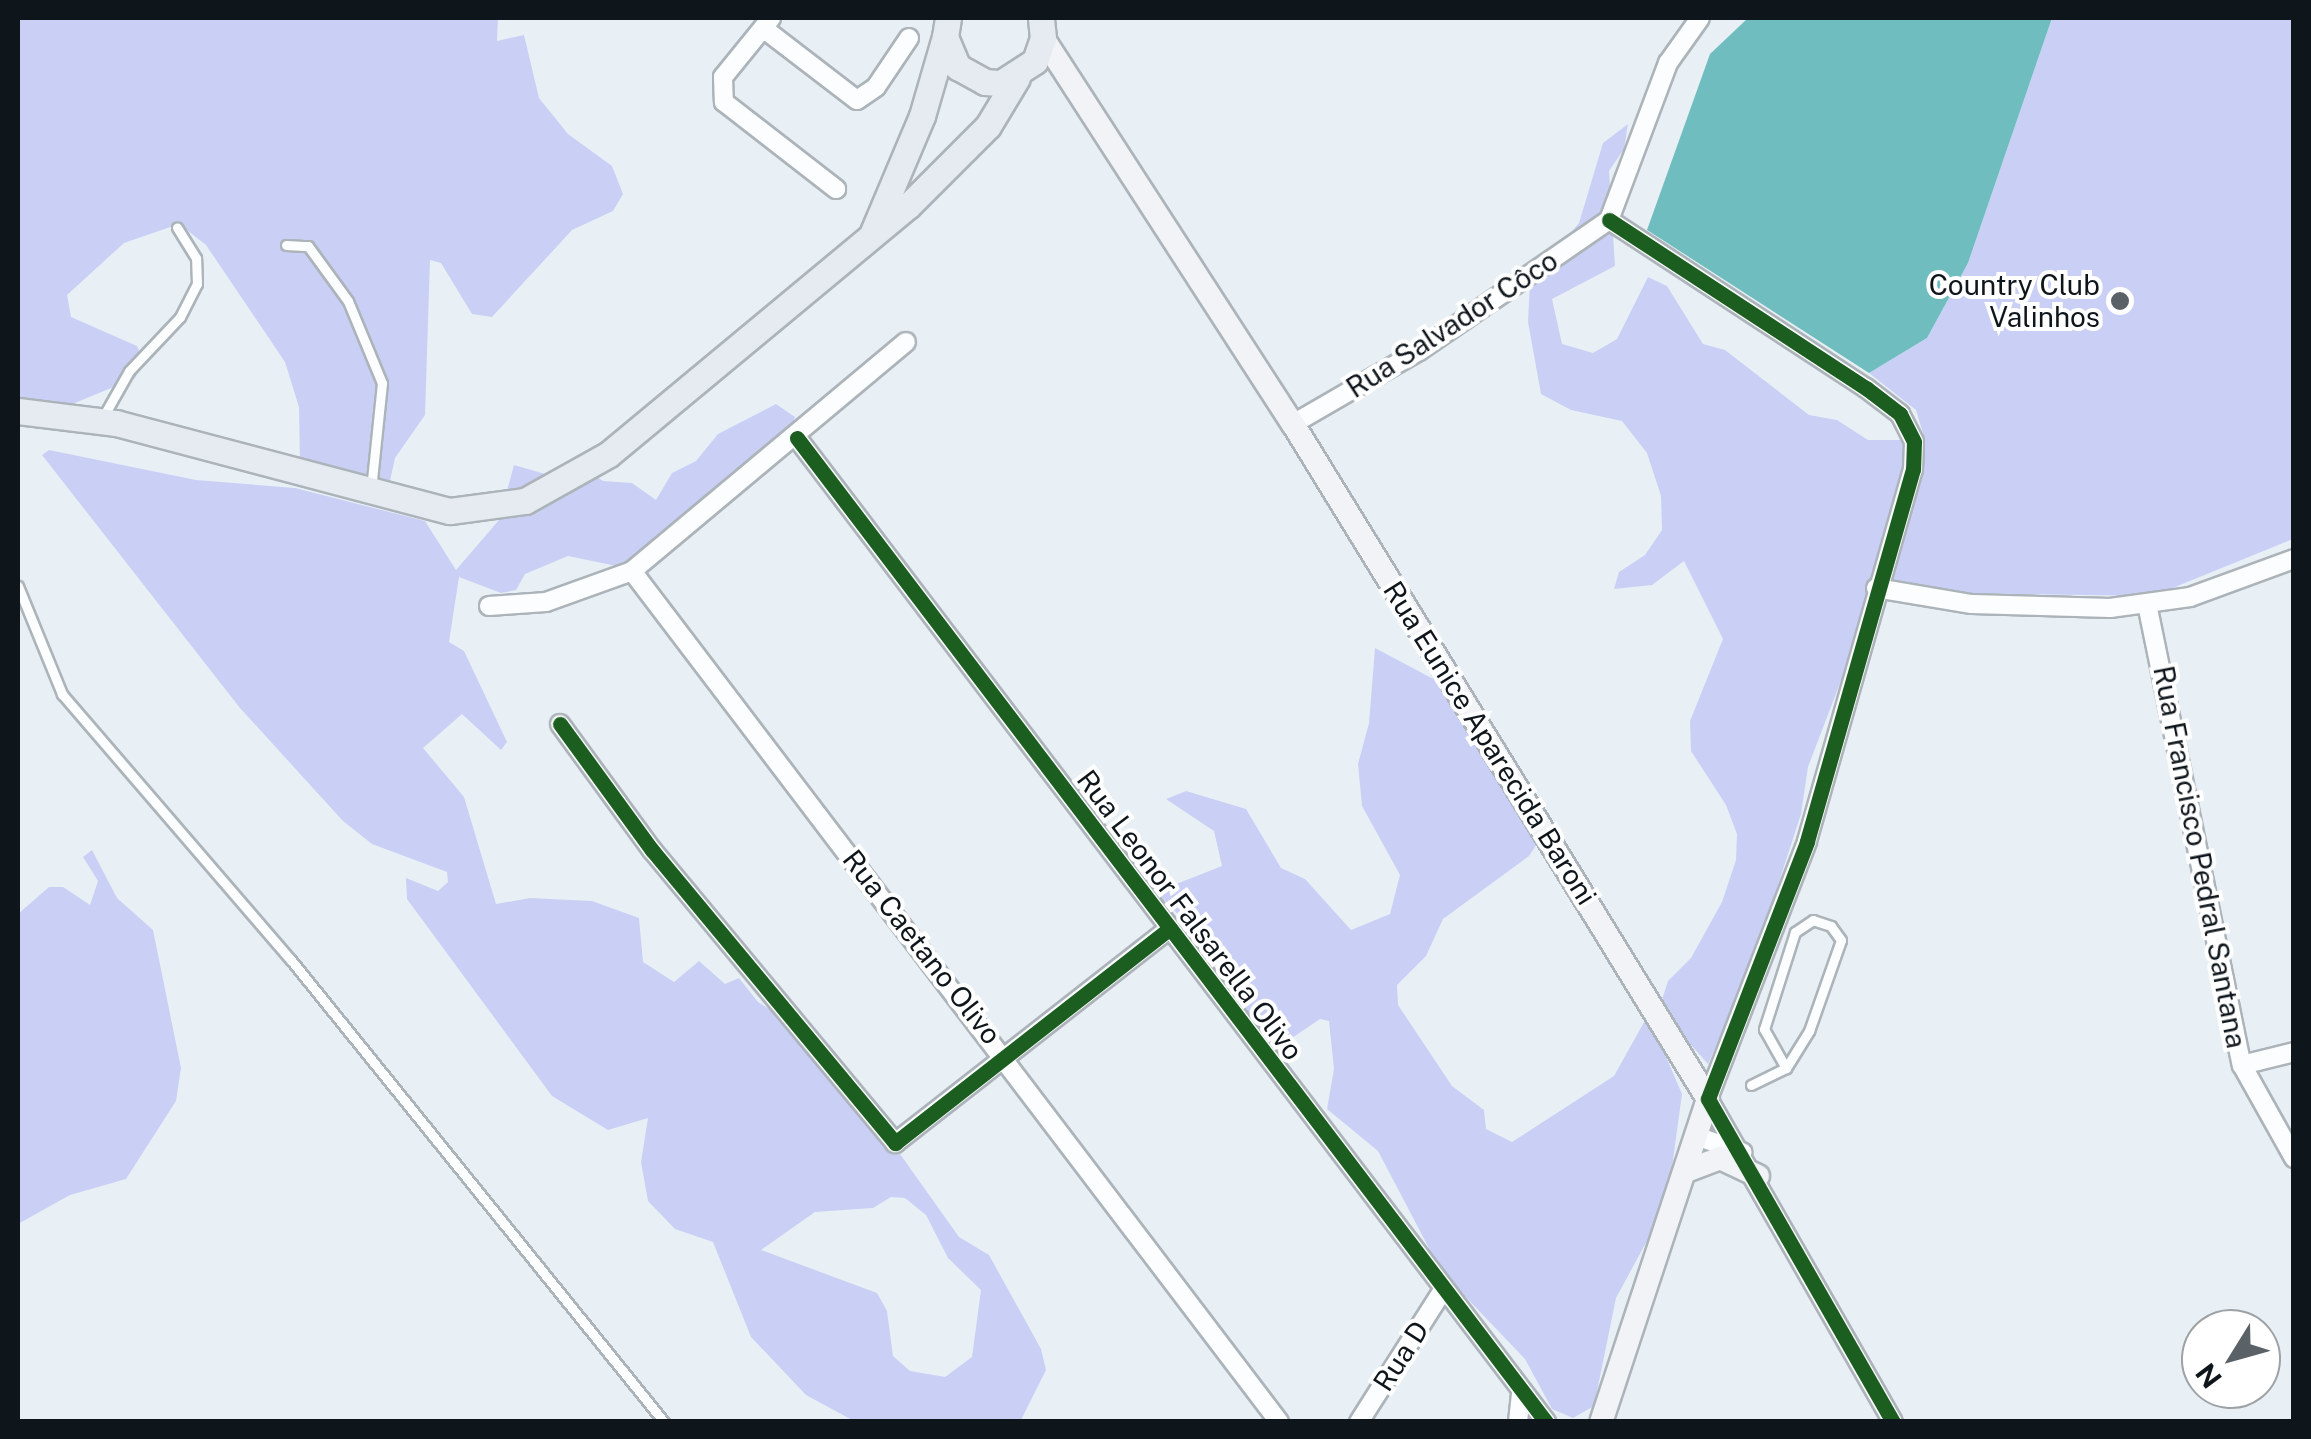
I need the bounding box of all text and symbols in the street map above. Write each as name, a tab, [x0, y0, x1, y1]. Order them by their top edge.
street label: Rua Salvador Côco	[1340, 243, 1564, 405]
place label: Country Club Valinhos	[1929, 268, 2100, 334]
marker: Country Club Valinhos	[2109, 290, 2131, 312]
street label: Rua Eunice Aparecida Baroni	[1376, 575, 1604, 911]
street label: Rua Francisco Pedral Santana	[2146, 663, 2254, 1051]
street label: Rua Leonor Falsarella Olivo	[1070, 763, 1310, 1067]
street label: Rua Caetano Olivo	[836, 843, 1008, 1051]
north arrow	[2181, 1309, 2281, 1409]
street label: Rua D	[1366, 1315, 1436, 1397]
text: N	[2188, 1357, 2228, 1395]

